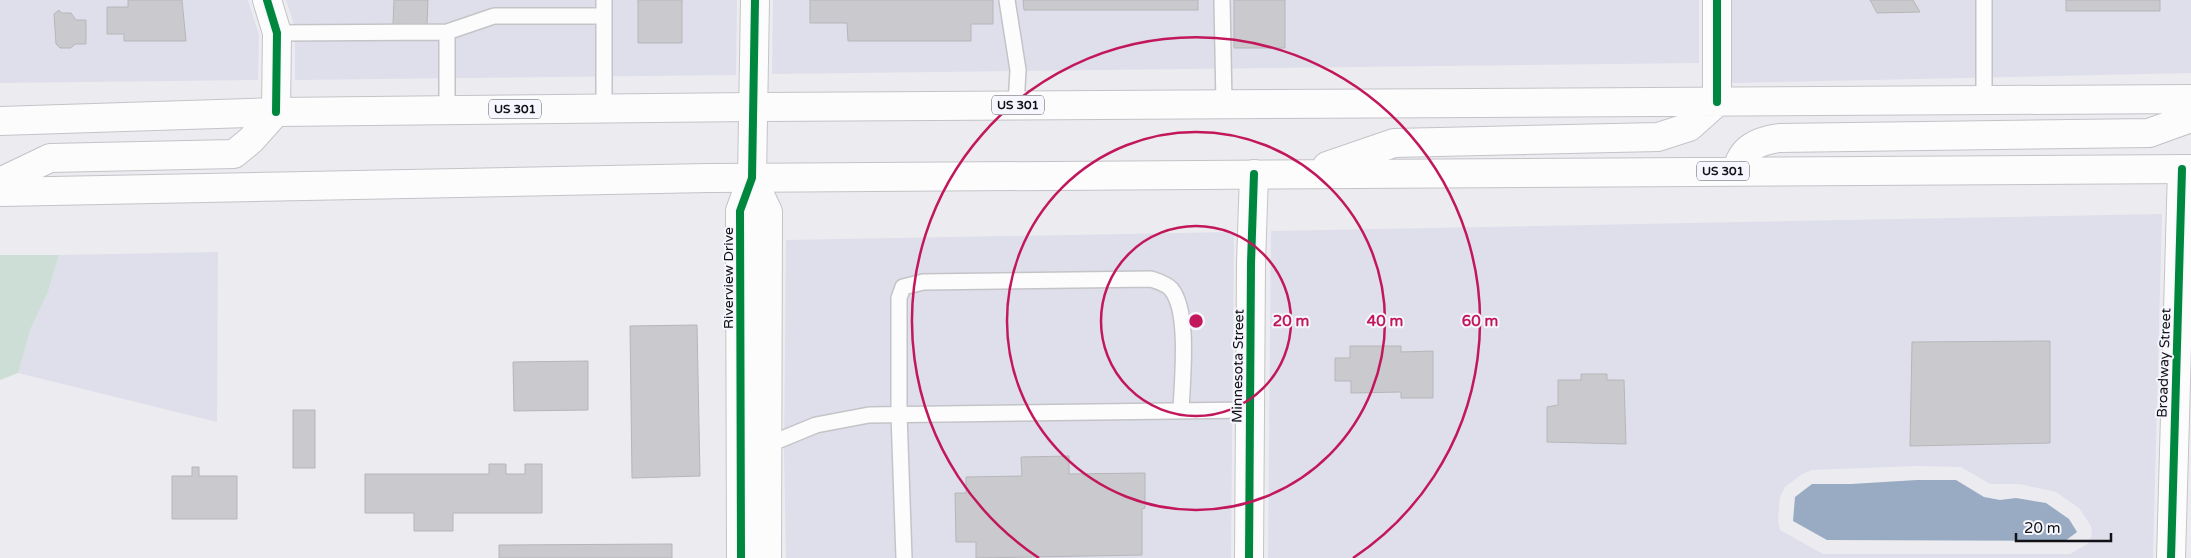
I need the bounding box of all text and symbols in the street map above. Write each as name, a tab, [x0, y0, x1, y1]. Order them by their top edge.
road number: US 301	[992, 96, 1044, 114]
road number: US 301	[489, 100, 541, 118]
road number: US 301	[1697, 162, 1749, 180]
street label: Riverview Drive	[720, 227, 737, 329]
street label: Broadway Street	[2154, 307, 2174, 418]
street label: Minnesota Street	[1229, 308, 1248, 423]
centre of rings	[1187, 312, 1205, 330]
text: 20 m	[1273, 312, 1309, 330]
text: 40 m	[1367, 312, 1403, 330]
text: 60 m	[1462, 312, 1498, 330]
scale bar	[2016, 510, 2111, 542]
text: 20 m	[2024, 519, 2061, 537]

